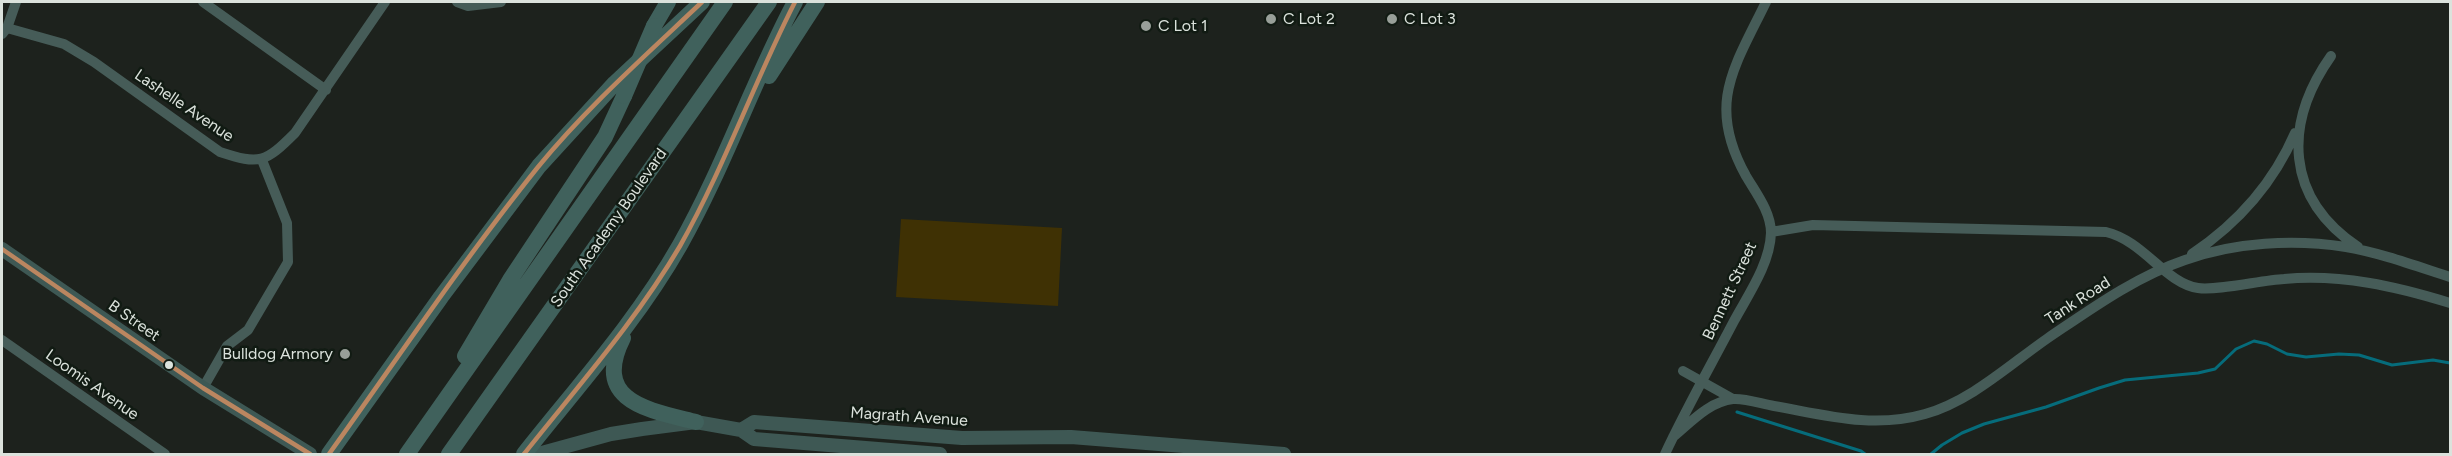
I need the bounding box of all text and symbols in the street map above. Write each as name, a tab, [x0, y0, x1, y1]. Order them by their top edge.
place label: C Lot 2	[1283, 9, 1335, 29]
place label: C Lot 3	[1404, 9, 1456, 29]
marker: C Lot 2	[1264, 12, 1278, 26]
marker: C Lot 3	[1385, 12, 1399, 26]
place label: C Lot 1	[1158, 16, 1208, 36]
marker: C Lot 1	[1139, 19, 1153, 33]
street label: Lashelle Avenue	[131, 66, 237, 146]
street label: South Academy Boulevard	[547, 145, 671, 311]
street label: Bennett Street	[1699, 239, 1761, 343]
street label: Tank Road	[2042, 273, 2114, 329]
street label: B Street	[105, 296, 163, 346]
place label: Bulldog Armory	[222, 344, 333, 364]
street label: Loomis Avenue	[42, 346, 142, 424]
marker: Bulldog Armory	[338, 347, 352, 361]
unlabelled marker	[163, 359, 175, 371]
street label: Magrath Avenue	[850, 403, 968, 431]

